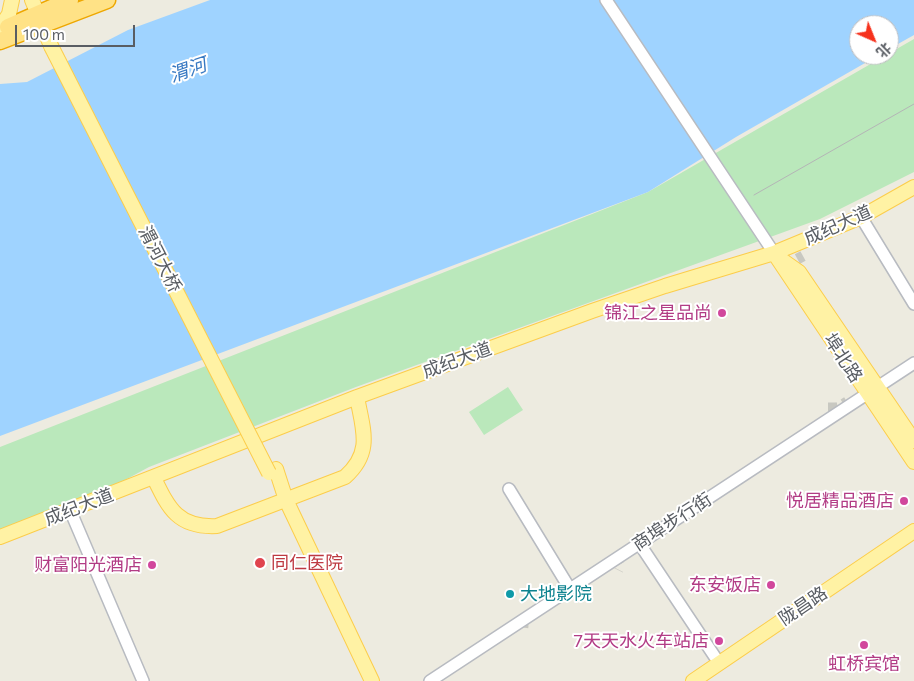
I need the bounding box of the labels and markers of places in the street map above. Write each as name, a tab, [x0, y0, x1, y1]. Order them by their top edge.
place label: 锦江之星品尚	[604, 302, 712, 324]
marker: 锦江之星品尚	[716, 307, 728, 319]
place label: 悦居精品酒店	[786, 490, 894, 512]
marker: 悦居精品酒店	[898, 495, 910, 507]
place label: 同仁医院	[271, 552, 343, 574]
place label: 财富阳光酒店	[34, 554, 142, 576]
marker: 同仁医院	[253, 556, 267, 570]
marker: 财富阳光酒店	[146, 559, 158, 571]
place label: 东安饭店	[689, 574, 761, 596]
marker: 东安饭店	[765, 579, 777, 591]
place label: 大地影院	[520, 583, 592, 605]
marker: 大地影院	[504, 588, 516, 600]
place label: 7天天水火车站店	[573, 630, 709, 652]
marker: 7天天水火车站店	[713, 635, 725, 647]
marker: 虹桥宾馆	[858, 639, 870, 651]
place label: 虹桥宾馆	[828, 653, 900, 675]

